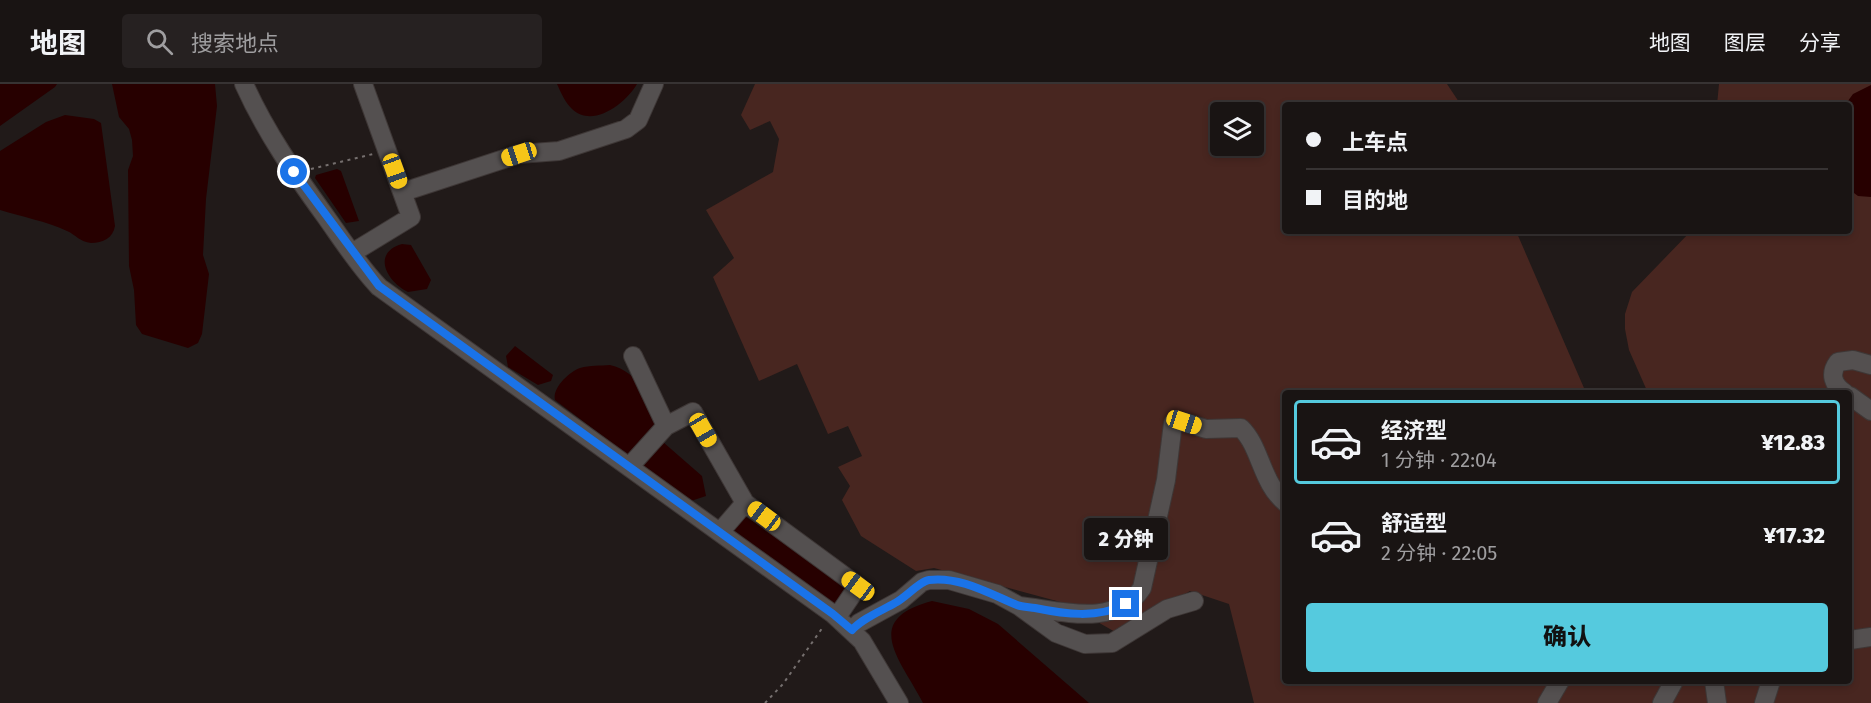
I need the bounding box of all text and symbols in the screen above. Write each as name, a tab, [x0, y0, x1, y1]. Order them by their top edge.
search box	[122, 14, 542, 68]
icon: search	[143, 25, 176, 58]
text: 地图	[30, 27, 86, 60]
text: 搜索地点	[191, 30, 279, 57]
text: 地图	[1649, 30, 1691, 56]
text: 图层	[1724, 30, 1766, 56]
text: 分享	[1799, 30, 1841, 56]
map controls	[1210, 102, 1264, 156]
button: layers	[1210, 102, 1264, 156]
text: 上车点	[1342, 129, 1408, 156]
car	[499, 140, 539, 168]
car	[380, 151, 410, 191]
route start	[280, 158, 307, 185]
text: 目的地	[1342, 187, 1408, 214]
car	[1164, 408, 1204, 436]
car	[686, 410, 720, 450]
icon: car	[1309, 415, 1363, 469]
text: 经济型	[1381, 417, 1447, 444]
text: ¥12.83	[1761, 429, 1825, 456]
text: 1 分钟 · 22:04	[1381, 448, 1497, 472]
car	[744, 498, 784, 534]
icon: car	[1309, 508, 1363, 562]
text: 舒适型	[1381, 510, 1447, 537]
callout: 2 分钟	[1084, 517, 1168, 559]
text: ¥17.32	[1764, 522, 1825, 549]
text: 2 分钟	[1098, 527, 1154, 551]
text: 2 分钟 · 22:05	[1381, 541, 1497, 565]
car	[838, 568, 878, 604]
route end	[1112, 590, 1139, 617]
button: 确认	[1306, 603, 1828, 672]

